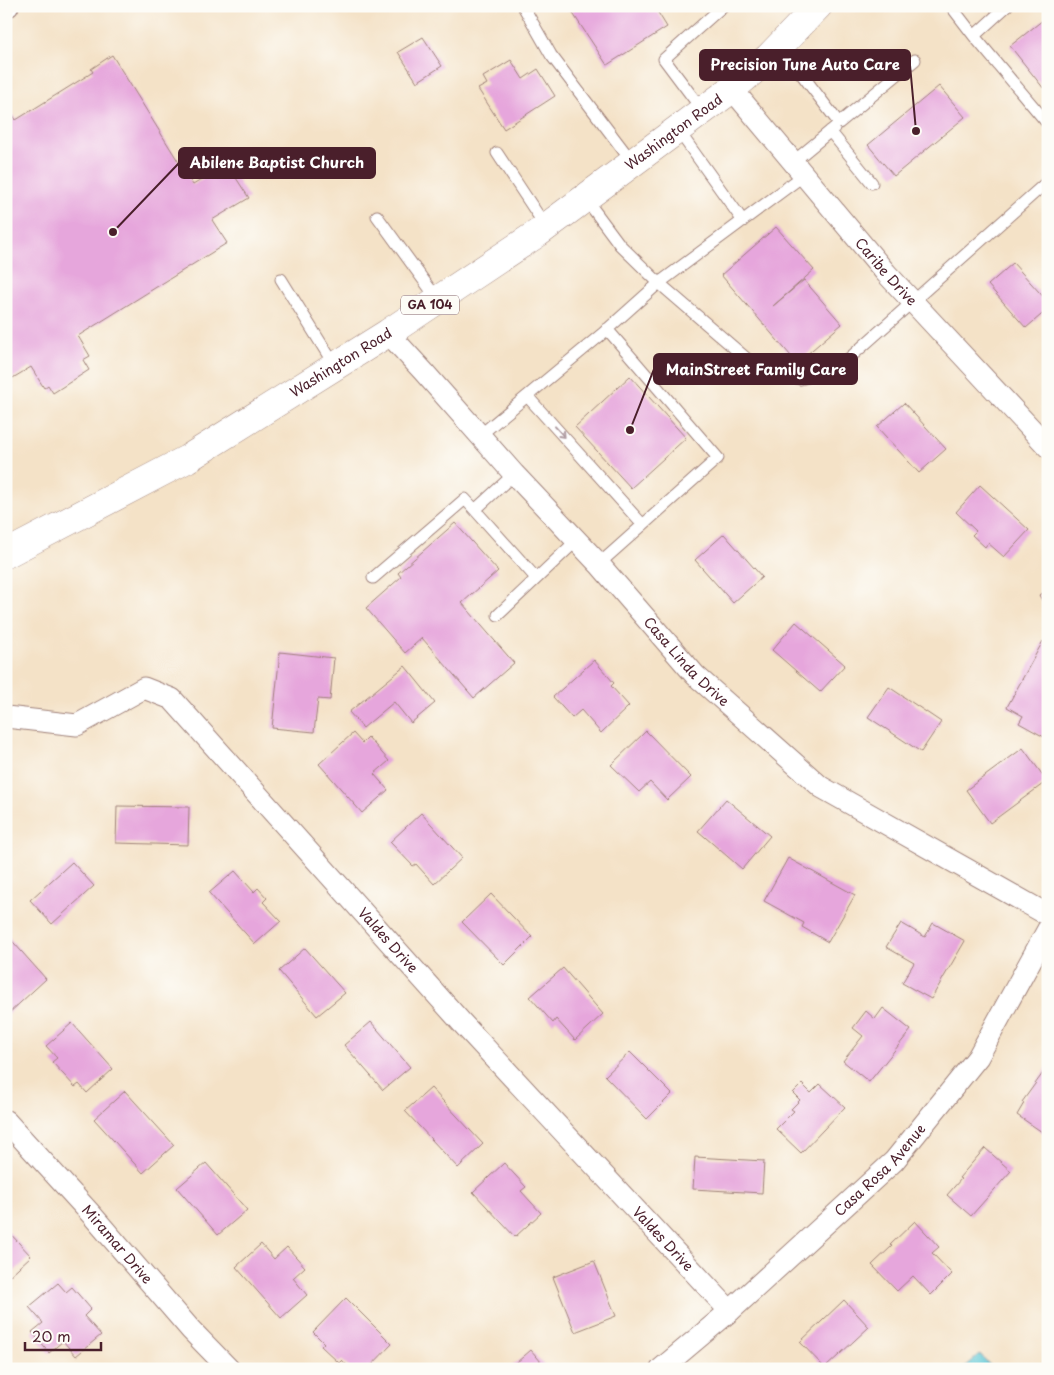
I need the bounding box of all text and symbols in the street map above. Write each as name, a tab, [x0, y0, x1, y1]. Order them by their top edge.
callout: Precision Tune Auto Care	[700, 50, 910, 80]
text: Precision Tune Auto Care	[710, 52, 900, 75]
street label: Washington Road	[620, 89, 727, 175]
callout: Abilene Baptist Church	[179, 148, 375, 178]
text: Abilene Baptist Church	[189, 150, 364, 173]
street label: Caribe Drive	[851, 233, 922, 310]
road number: GA 104	[401, 296, 459, 314]
street label: Washington Road	[285, 322, 396, 402]
callout: MainStreet Family Care	[654, 354, 857, 384]
text: MainStreet Family Care	[666, 357, 846, 380]
one-way arrow	[554, 425, 565, 438]
street label: Casa Linda Drive	[639, 612, 735, 711]
street label: Valdes Drive	[353, 903, 423, 977]
street label: Casa Rosa Avenue	[829, 1119, 930, 1221]
street label: Miramar Drive	[77, 1200, 158, 1288]
street label: Valdes Drive	[628, 1202, 699, 1276]
scale bar	[25, 1320, 101, 1352]
text: 20 m	[32, 1324, 71, 1347]

